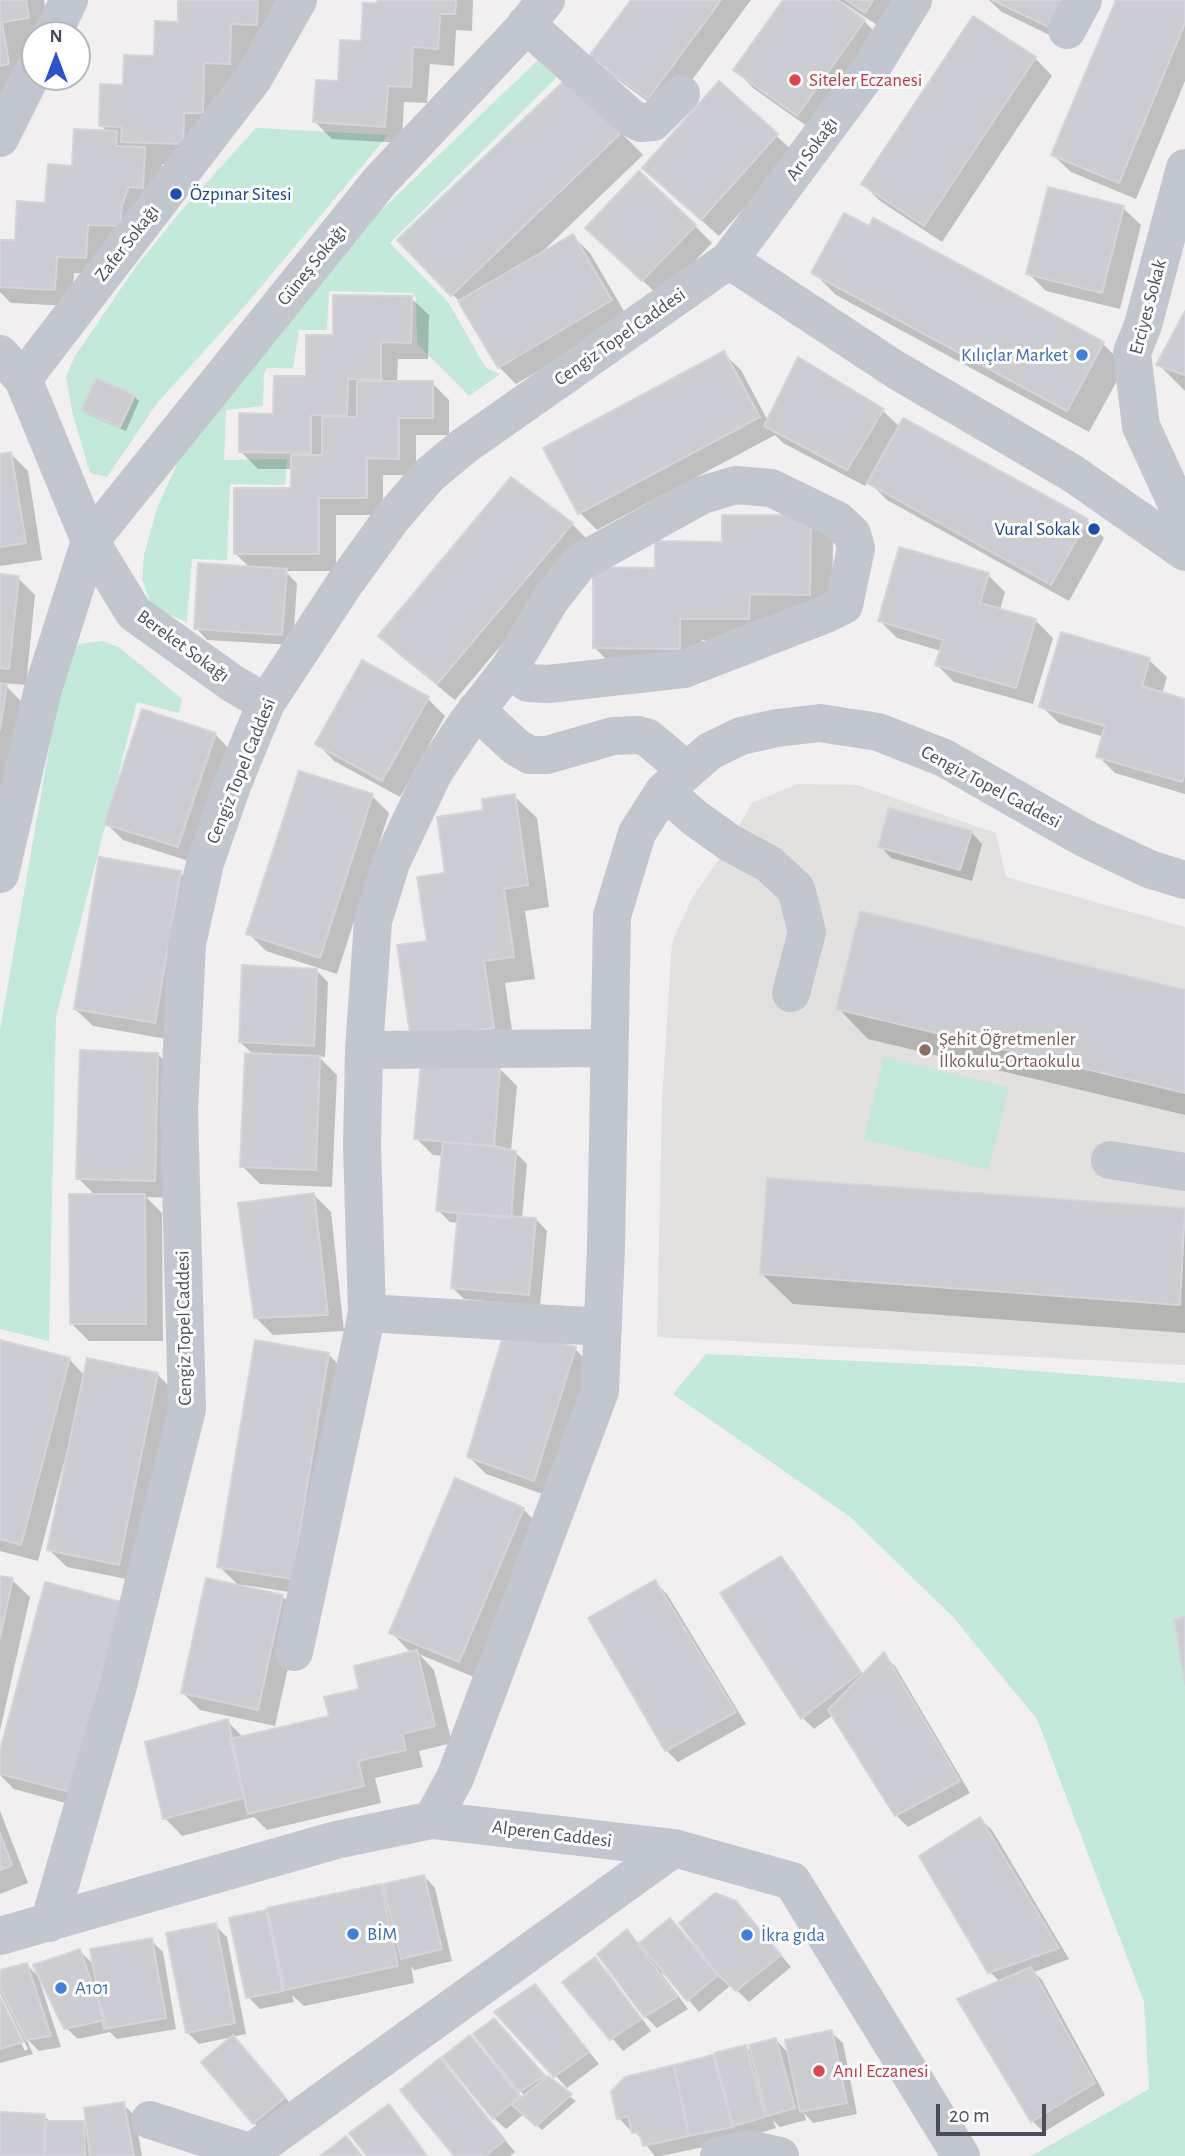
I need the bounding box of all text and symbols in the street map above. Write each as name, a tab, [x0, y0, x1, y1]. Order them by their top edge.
north arrow	[21, 21, 91, 91]
text: N	[49, 27, 63, 46]
place label: Siteler Eczanesi	[809, 69, 922, 91]
marker: Siteler Eczanesi	[787, 72, 803, 88]
street label: Arı Sokağı	[781, 113, 843, 185]
place label: Özpınar Sitesi	[190, 183, 292, 205]
marker: Özpınar Sitesi	[168, 186, 184, 202]
street label: Zafer Sokağı	[90, 200, 164, 286]
street label: Güneş Sokağı	[272, 220, 352, 310]
street label: Erciyes Sokak	[1124, 257, 1172, 357]
street label: Cengiz Topel Caddesi	[550, 283, 690, 391]
place label: Kılıçlar Market	[961, 344, 1068, 366]
marker: Kılıçlar Market	[1074, 347, 1090, 363]
place label: Vural Sokak	[995, 518, 1080, 540]
marker: Vural Sokak	[1086, 521, 1102, 537]
street label: Bereket Sokağı	[132, 605, 234, 687]
street label: Cengiz Topel Caddesi	[201, 695, 281, 847]
street label: Cengiz Topel Caddesi	[917, 740, 1065, 834]
place label: Şehit Öğretmenler İlkokulu-Ortaokulu	[939, 1028, 1080, 1072]
marker: Şehit Öğretmenler İlkokulu-Ortaokulu	[917, 1042, 933, 1058]
street label: Cengiz Topel Caddesi	[171, 1250, 197, 1406]
street label: Alperen Caddesi	[491, 1815, 613, 1853]
place label: BİM	[367, 1923, 397, 1945]
place label: İkra gıda	[761, 1924, 825, 1946]
marker: BİM	[345, 1926, 361, 1942]
marker: İkra gıda	[739, 1927, 755, 1943]
place label: A101	[75, 1977, 109, 1999]
marker: A101	[53, 1980, 69, 1996]
place label: Anıl Eczanesi	[833, 2060, 929, 2082]
marker: Anıl Eczanesi	[811, 2063, 827, 2079]
scale bar	[940, 2090, 1050, 2134]
text: 20 m	[949, 2105, 990, 2126]

